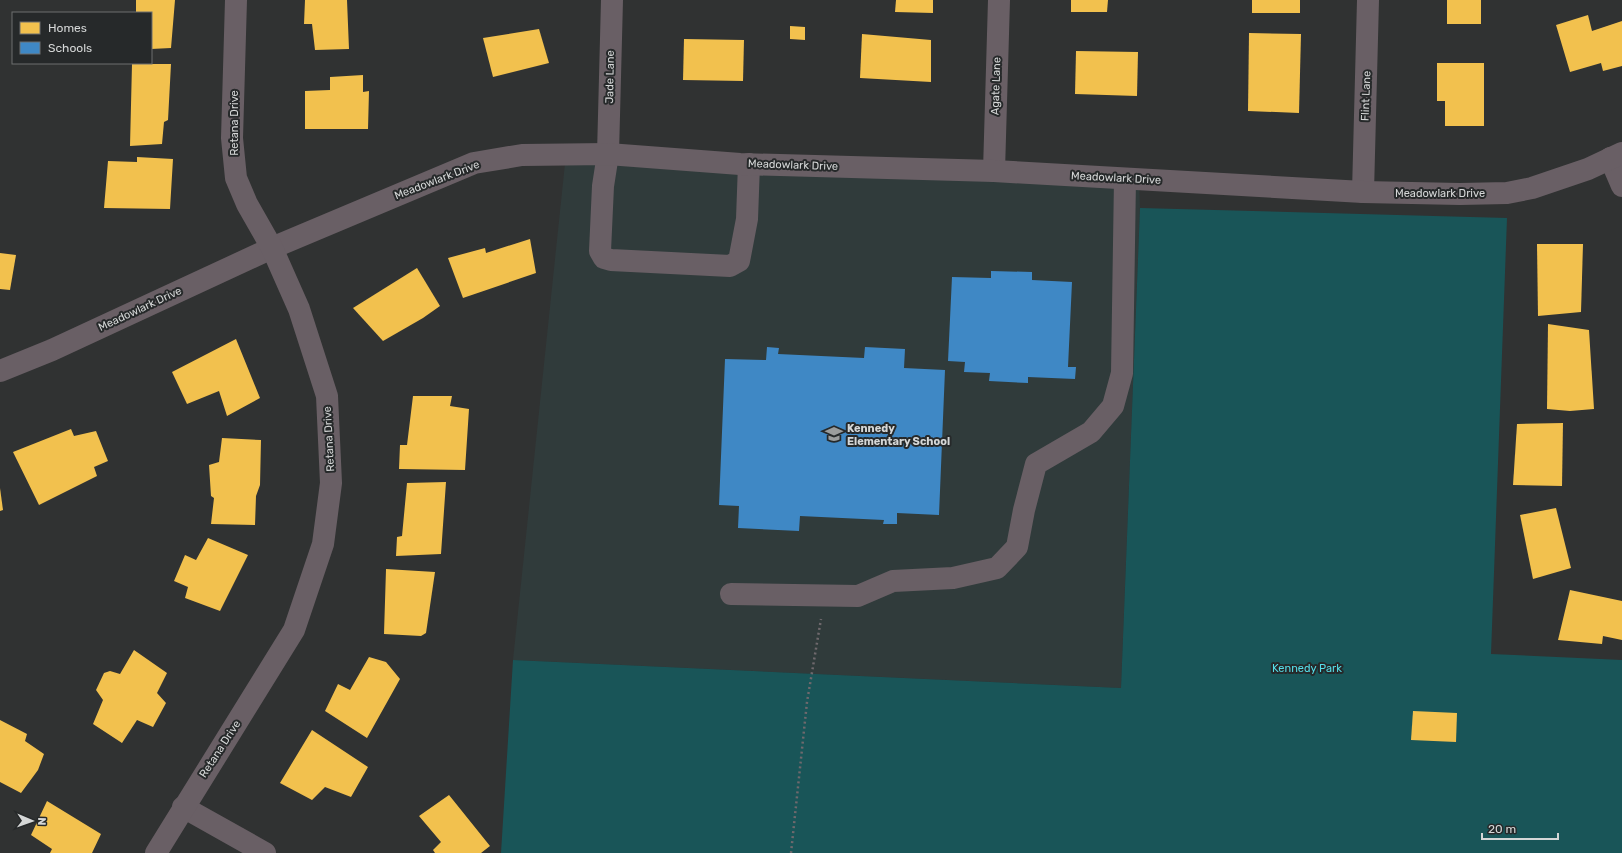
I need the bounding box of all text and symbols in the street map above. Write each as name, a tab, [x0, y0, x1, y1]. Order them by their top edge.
legend	[12, 12, 152, 64]
text: Homes	[48, 21, 87, 35]
text: Schools	[48, 41, 92, 55]
street label: Jade Lane	[603, 50, 617, 104]
street label: Agate Lane	[988, 57, 1004, 115]
street label: Flint Lane	[1359, 71, 1373, 121]
street label: Retana Drive	[228, 90, 241, 156]
street label: Meadowlark Drive	[748, 157, 838, 173]
street label: Meadowlark Drive	[393, 158, 481, 202]
street label: Meadowlark Drive	[1071, 169, 1161, 187]
street label: Meadowlark Drive	[1395, 187, 1485, 200]
street label: Meadowlark Drive	[96, 284, 184, 334]
street label: Retana Drive	[321, 406, 337, 472]
place label: Kennedy Elementary School	[847, 422, 950, 448]
school or university icon: Kennedy Elementary School	[824, 424, 844, 444]
park label: Kennedy Park	[1272, 662, 1342, 675]
street label: Retana Drive	[197, 718, 243, 780]
north arrow	[12, 801, 52, 841]
scale bar	[1482, 815, 1558, 841]
text: N	[35, 817, 48, 826]
text: 20 m	[1488, 822, 1516, 836]

